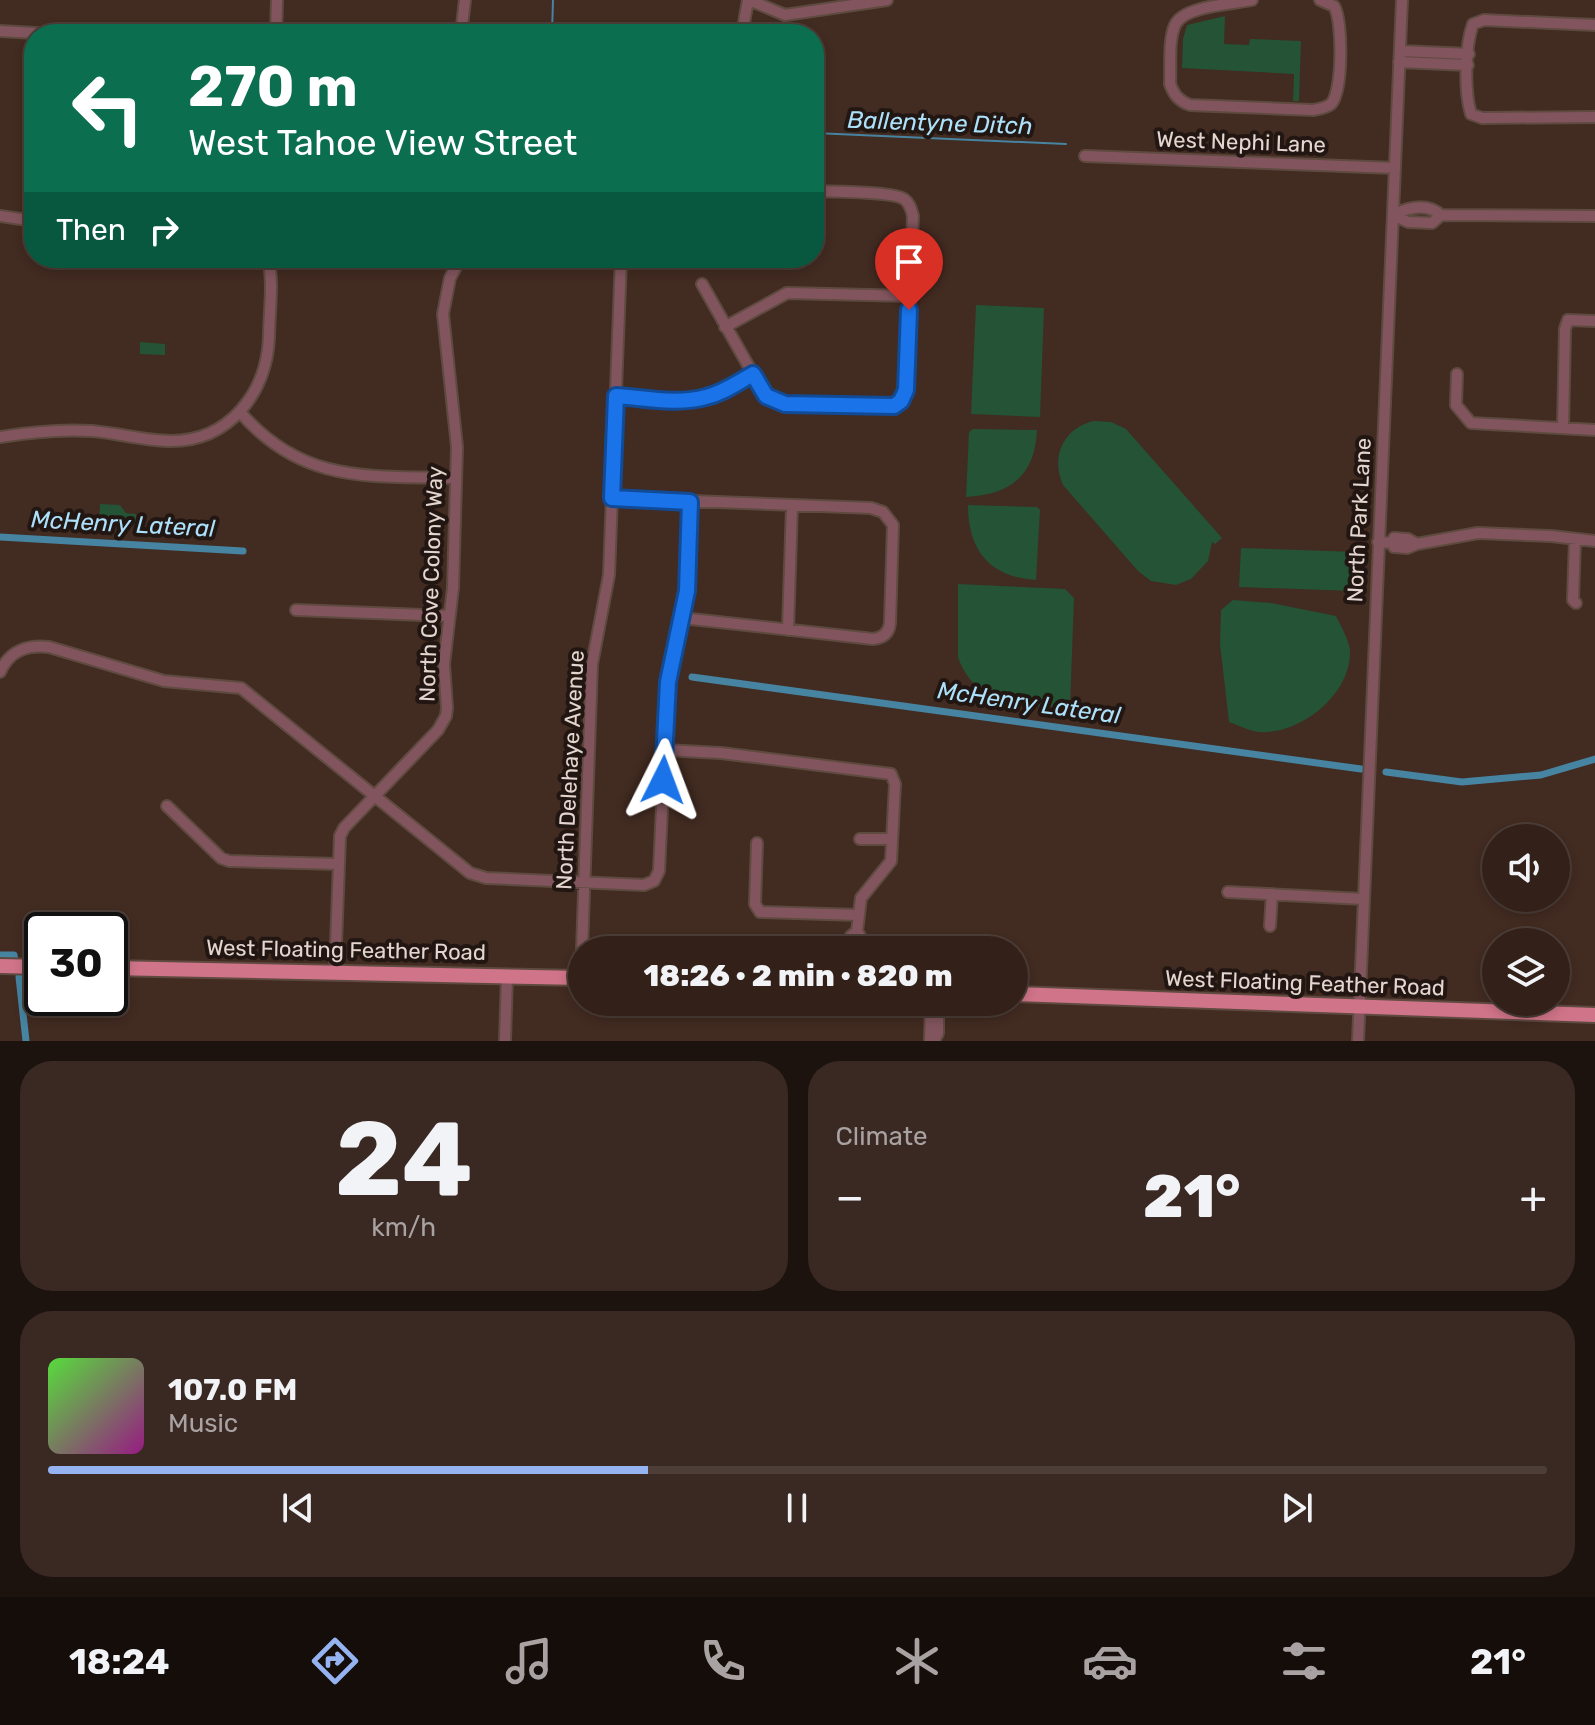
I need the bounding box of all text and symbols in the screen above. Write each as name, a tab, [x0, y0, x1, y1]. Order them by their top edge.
text: 270 m	[188, 54, 358, 120]
icon: left	[56, 56, 160, 160]
water label: Ballentyne Ditch	[847, 106, 1033, 140]
text: West Tahoe View Street	[188, 121, 577, 164]
street label: West Nephi Lane	[1156, 126, 1326, 158]
icon: right	[142, 208, 186, 252]
text: Then	[56, 212, 126, 248]
pin	[875, 228, 943, 310]
icon: arrive	[887, 240, 931, 284]
street label: North Park Lane	[1341, 437, 1377, 603]
street label: North Cove Colony Way	[413, 466, 449, 702]
water label: McHenry Lateral	[30, 505, 217, 543]
street label: North Delehaye Avenue	[550, 649, 590, 891]
water label: McHenry Lateral	[936, 676, 1123, 730]
position arrow	[621, 738, 705, 822]
map controls	[1482, 824, 1570, 1016]
button: sound	[1482, 824, 1570, 912]
speed limit sign: 30	[24, 912, 128, 1016]
button: layers	[1482, 928, 1570, 1016]
street label: West Floating Feather Road	[206, 934, 486, 966]
text: 18:26 · 2 min · 820 m	[644, 958, 952, 994]
street label: West Floating Feather Road	[1165, 965, 1445, 1001]
text: 24	[335, 1098, 473, 1221]
text: Climate	[836, 1121, 928, 1152]
text: 21°	[1143, 1161, 1241, 1232]
text: −	[836, 1171, 864, 1223]
text: +	[1520, 1171, 1547, 1223]
text: km/h	[371, 1212, 436, 1243]
text: 107.0 FM	[168, 1372, 297, 1408]
text: Music	[168, 1408, 238, 1439]
icon: previous	[276, 1486, 320, 1530]
icon: pause	[775, 1486, 819, 1530]
icon: next	[1275, 1486, 1319, 1530]
icon: directions	[307, 1633, 363, 1689]
icon: music	[501, 1633, 557, 1689]
icon: phone	[695, 1633, 751, 1689]
icon: climate	[889, 1633, 945, 1689]
icon: car	[1082, 1633, 1138, 1689]
icon: filters	[1276, 1633, 1332, 1689]
text: 18:24	[69, 1640, 170, 1683]
text: 21°	[1470, 1640, 1526, 1683]

